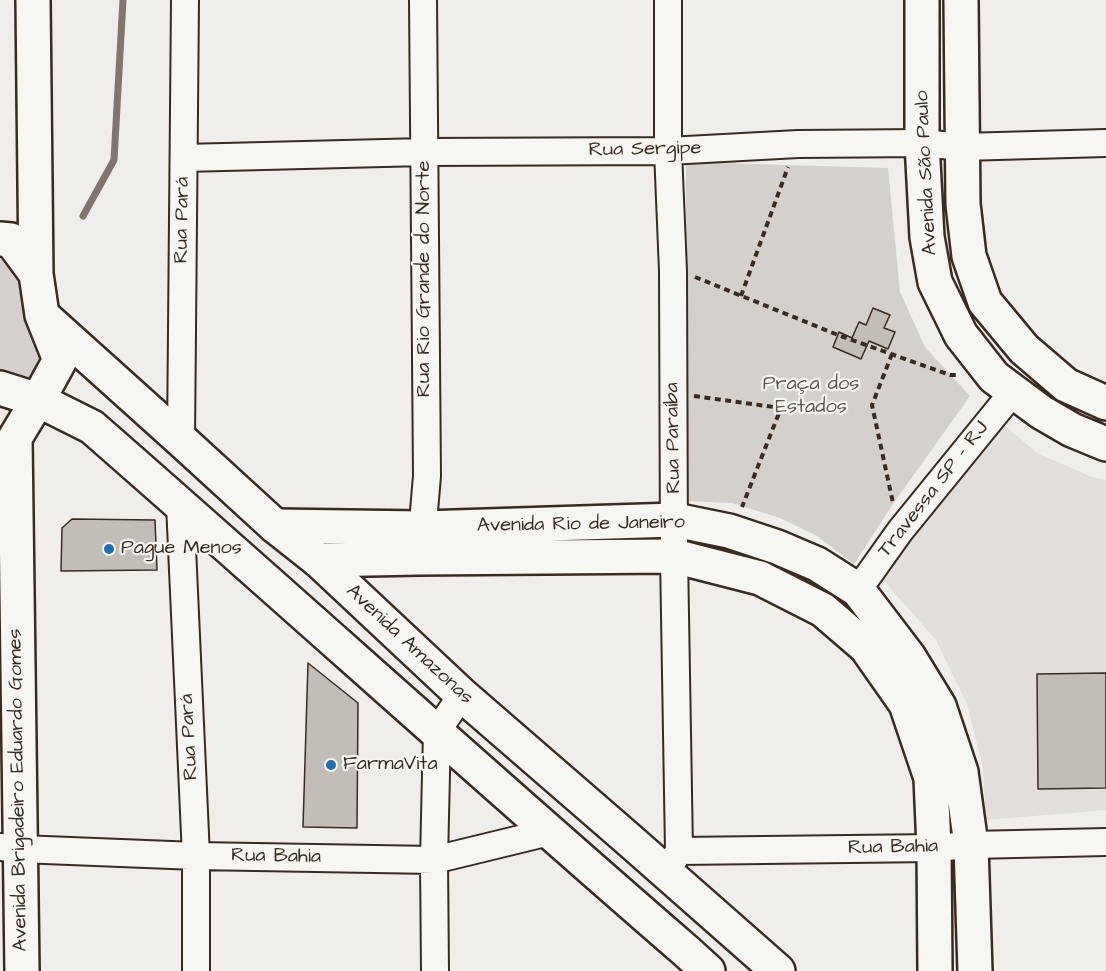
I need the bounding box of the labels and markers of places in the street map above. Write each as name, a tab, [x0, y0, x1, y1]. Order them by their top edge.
place label: Pague Menos	[121, 537, 242, 561]
marker: Pague Menos	[102, 542, 116, 556]
place label: FarmaVita	[343, 753, 438, 777]
marker: FarmaVita	[324, 758, 338, 772]

